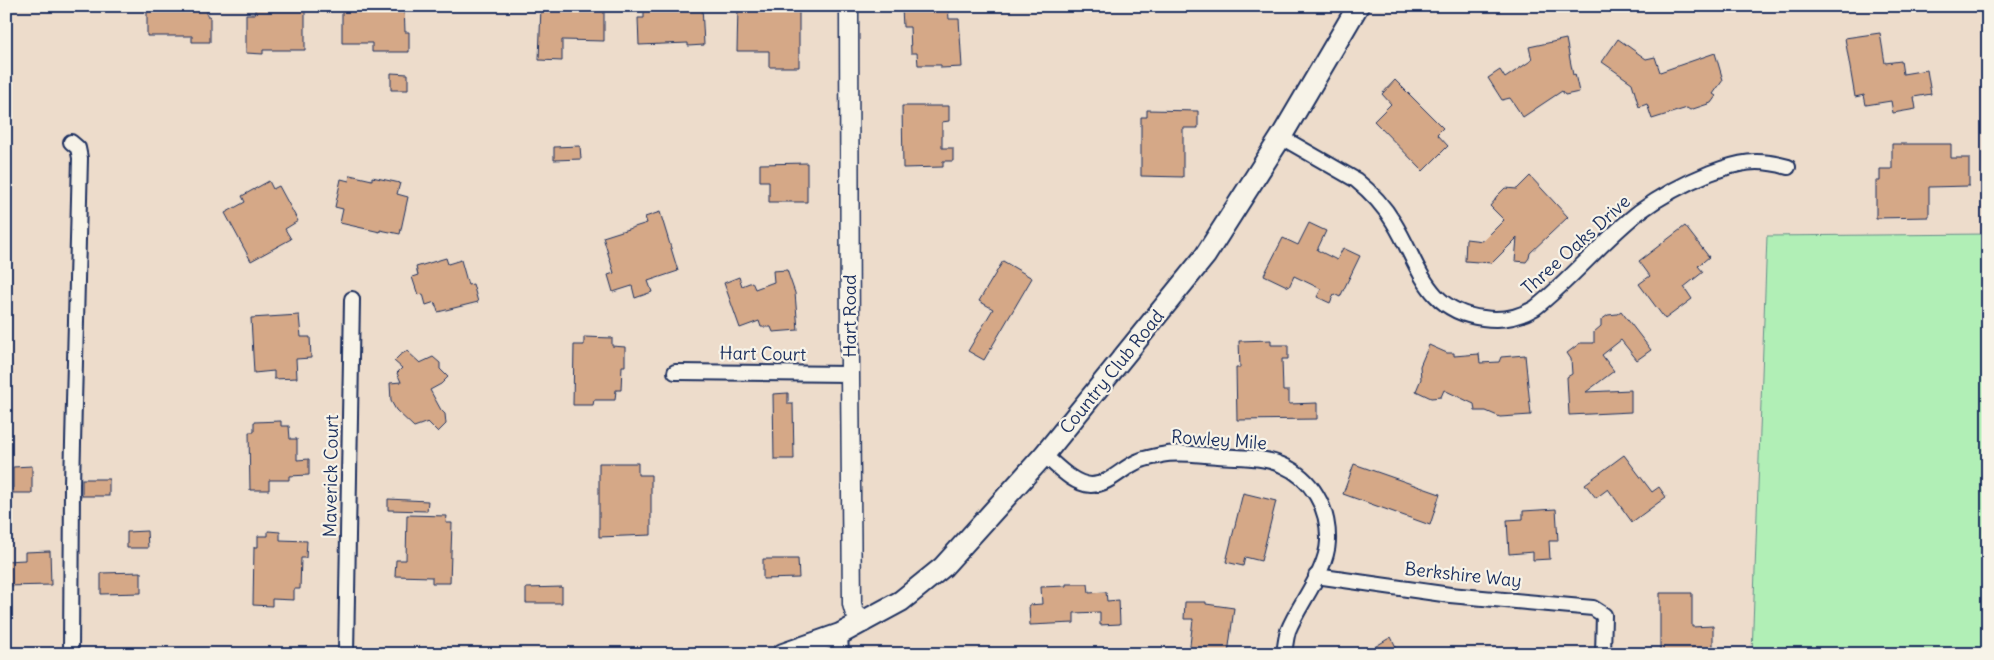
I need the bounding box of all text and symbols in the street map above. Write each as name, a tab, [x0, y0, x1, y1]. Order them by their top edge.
street label: Three Oaks Drive	[1516, 190, 1635, 300]
street label: Hart Road	[838, 274, 861, 358]
street label: Country Club Road	[1054, 305, 1169, 438]
street label: Hart Court	[720, 341, 807, 366]
street label: Maverick Court	[318, 414, 343, 538]
street label: Rowley Mile	[1170, 425, 1268, 454]
street label: Berkshire Way	[1403, 557, 1523, 592]

